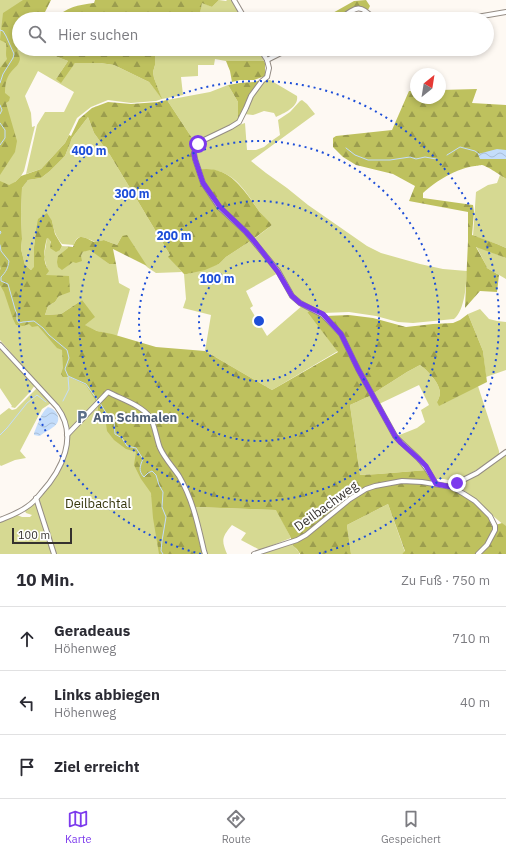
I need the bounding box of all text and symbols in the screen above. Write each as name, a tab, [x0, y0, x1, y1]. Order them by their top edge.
search box	[12, 12, 494, 56]
icon: search	[26, 23, 48, 45]
text: Hier suchen	[58, 25, 138, 44]
north arrow	[410, 68, 446, 104]
route start	[189, 135, 207, 153]
text: 400 m	[71, 143, 107, 158]
text: 300 m	[114, 186, 150, 201]
text: 200 m	[156, 228, 192, 243]
text: 100 m	[199, 271, 235, 286]
centre of rings	[252, 314, 266, 328]
parking icon: Am Schmalen	[74, 409, 90, 425]
place label: Am Schmalen	[93, 409, 177, 426]
route end	[448, 474, 466, 492]
street label: Deilbachweg	[291, 477, 361, 535]
park label: Deilbachtal	[65, 495, 132, 512]
scale bar	[12, 526, 72, 545]
text: 100 m	[18, 528, 50, 542]
text: 10 Min.	[16, 569, 75, 591]
text: Zu Fuß · 750 m	[401, 572, 490, 589]
text: Geradeaus	[54, 621, 130, 640]
icon: ahead	[16, 628, 38, 650]
text: 710 m	[452, 630, 490, 647]
text: Höhenweg	[54, 640, 116, 657]
text: Links abbiegen	[54, 685, 160, 704]
icon: left	[16, 692, 38, 714]
text: 40 m	[460, 694, 490, 711]
text: Höhenweg	[54, 704, 116, 721]
icon: arrive	[16, 756, 38, 778]
text: Ziel erreicht	[54, 757, 140, 776]
tab: Karte	[65, 808, 92, 846]
tab: Route	[222, 808, 251, 846]
tab: Gespeichert	[381, 808, 441, 846]

